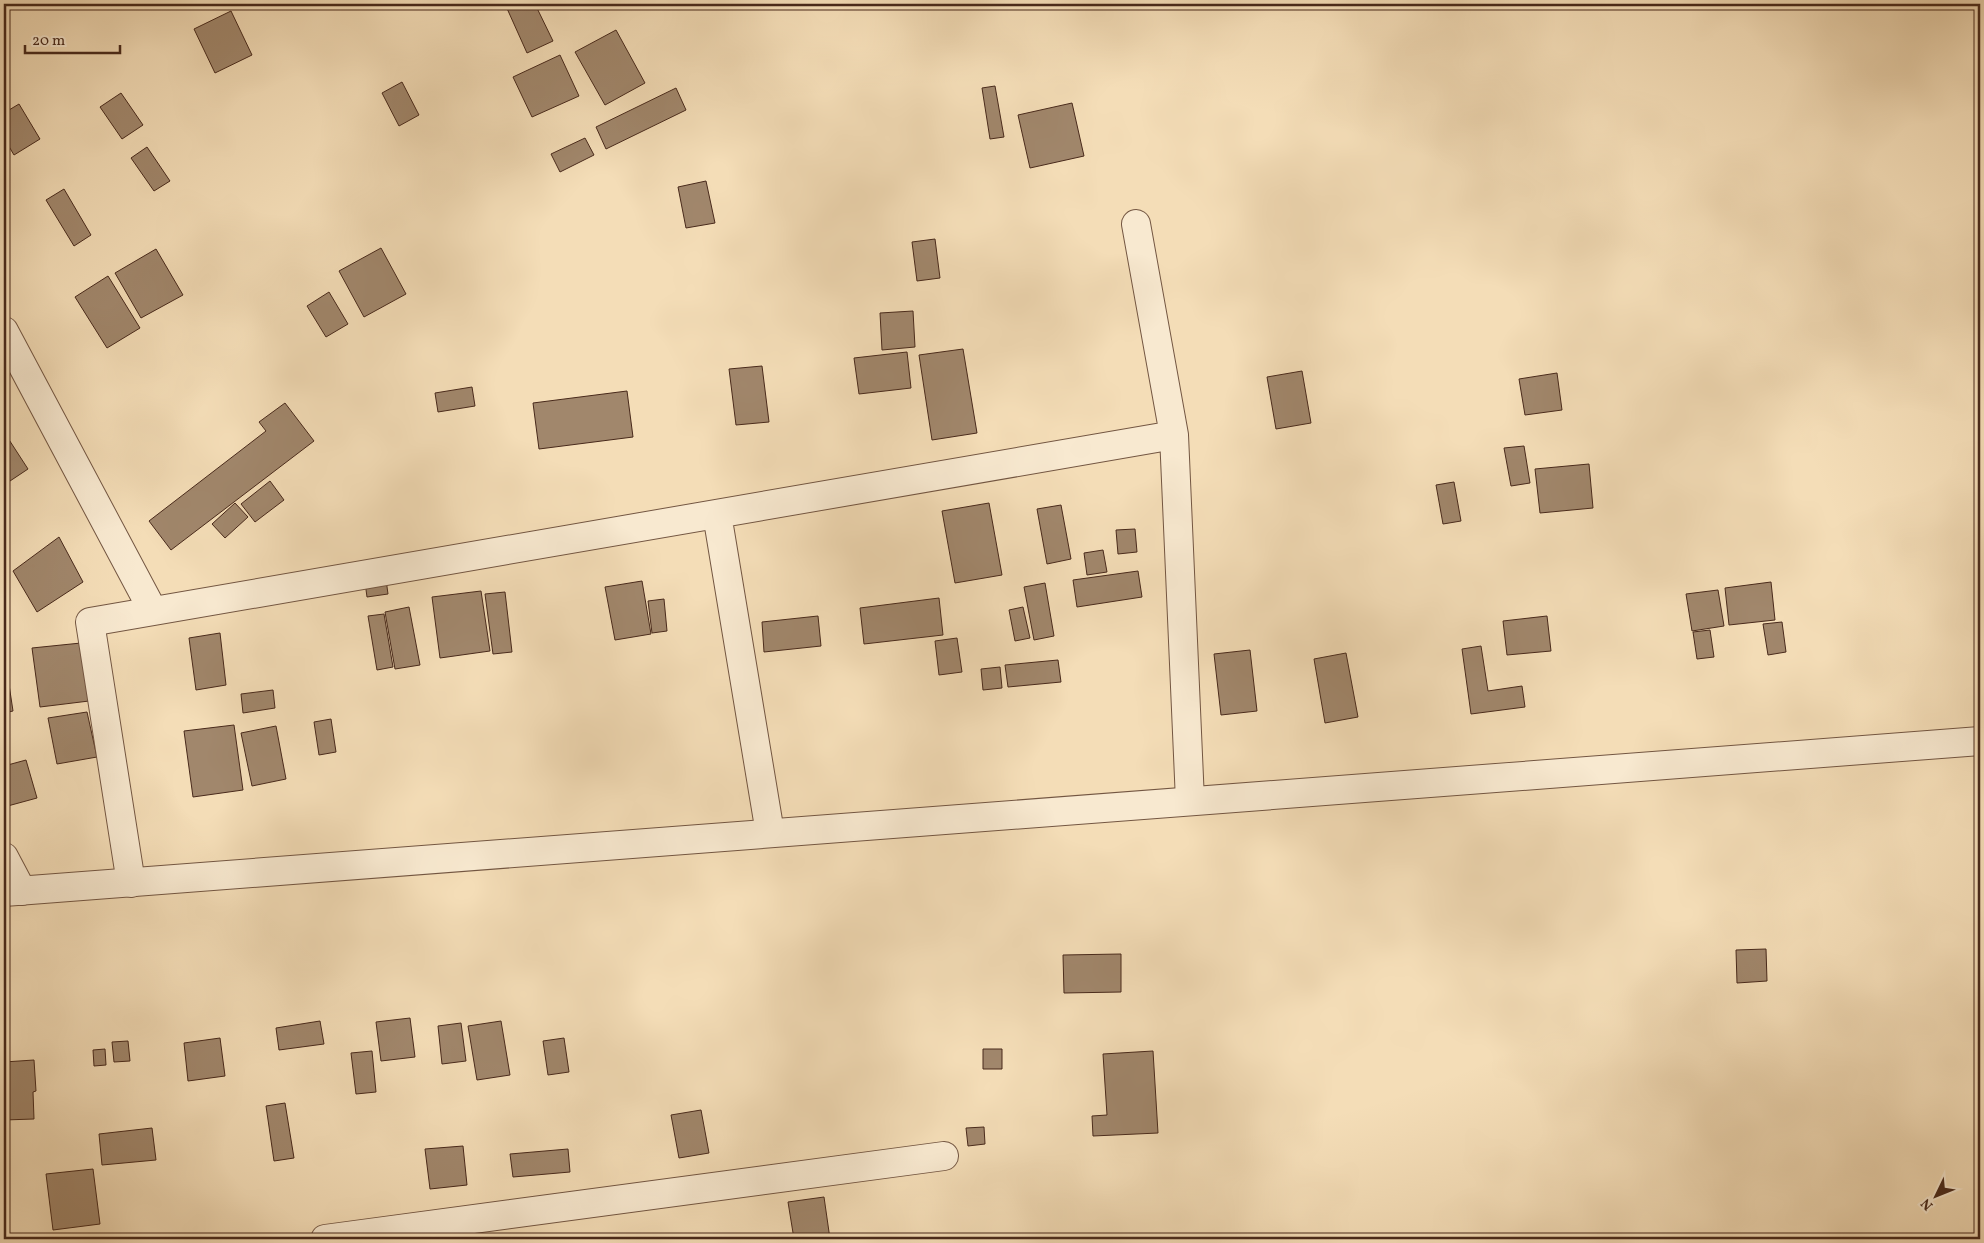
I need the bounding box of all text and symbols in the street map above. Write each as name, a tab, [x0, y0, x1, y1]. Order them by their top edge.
scale bar	[25, 22, 120, 54]
text: 20 m	[32, 31, 65, 52]
north arrow	[1912, 1170, 1962, 1220]
text: N	[1917, 1194, 1938, 1214]

